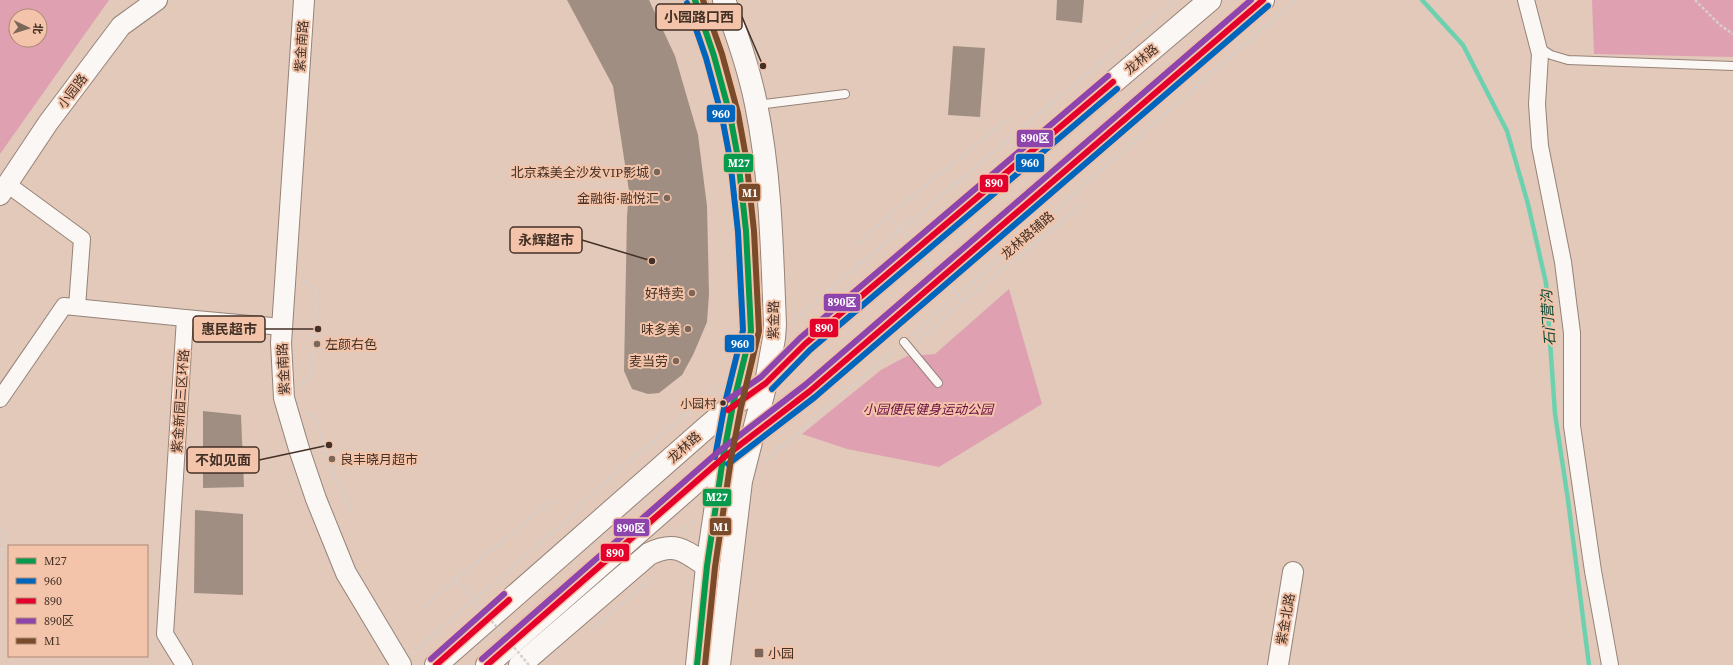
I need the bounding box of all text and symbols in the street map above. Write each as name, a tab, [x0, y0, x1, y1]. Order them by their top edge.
callout: 小园路口西	[656, 4, 742, 30]
text: 小园路口西	[664, 7, 734, 27]
north arrow	[8, 8, 48, 48]
street label: 紫金南路	[291, 19, 312, 73]
text: 北	[30, 23, 45, 35]
street label: 龙林路	[1121, 40, 1162, 78]
street label: 小园路	[54, 71, 91, 112]
line badge: 960	[706, 104, 736, 123]
text: 960	[712, 107, 730, 122]
line badge: 890区	[1016, 129, 1054, 148]
text: 890区	[1021, 131, 1049, 146]
line badge: M27	[723, 153, 754, 173]
line badge: 960	[1015, 153, 1045, 173]
text: M27	[728, 156, 750, 171]
text: 960	[1021, 156, 1039, 171]
place label: 北京森美全沙发VIP影城	[511, 164, 649, 181]
marker: 北京森美全沙发VIP影城	[652, 167, 662, 177]
line badge: 890	[979, 174, 1009, 193]
text: 890	[985, 176, 1003, 191]
line badge: M1	[738, 183, 761, 202]
text: M1	[742, 186, 758, 201]
place label: 金融街·融悦汇	[577, 190, 659, 207]
marker: 金融街·融悦汇	[662, 193, 672, 203]
street label: 龙林路辅路	[997, 208, 1057, 263]
callout: 永辉超市	[510, 227, 582, 253]
text: 永辉超市	[518, 230, 574, 250]
place label: 好特卖	[645, 285, 684, 302]
water label: 石门营沟	[1536, 287, 1560, 347]
marker: 好特卖	[687, 288, 697, 298]
line badge: 890区	[823, 293, 861, 312]
text: 890区	[828, 295, 856, 310]
street label: 紫金路	[765, 300, 782, 340]
callout: 惠民超市	[193, 316, 265, 342]
line badge: 890	[809, 318, 839, 338]
text: 惠民超市	[201, 319, 257, 339]
place label: 味多美	[641, 321, 680, 338]
text: 890	[815, 321, 833, 336]
marker: 味多美	[683, 324, 693, 334]
line badge: 960	[724, 334, 755, 353]
place label: 左颜右色	[325, 336, 377, 353]
text: 960	[731, 337, 749, 352]
marker: 左颜右色	[312, 339, 322, 349]
street label: 紫金南路	[274, 343, 293, 395]
street label: 紫金新园三区环路	[168, 349, 193, 454]
place label: 麦当劳	[629, 353, 668, 370]
marker: 麦当劳	[671, 356, 681, 366]
place label: 小园村	[680, 396, 717, 412]
marker: 小园村	[718, 398, 728, 408]
park label: 小园便民健身运动公园	[863, 401, 995, 418]
street label: 龙林路	[664, 428, 705, 467]
callout: 不如见面	[187, 447, 259, 473]
text: 不如见面	[195, 450, 251, 470]
place label: 良丰晓月超市	[340, 451, 418, 468]
marker: 良丰晓月超市	[327, 454, 337, 464]
line badge: M27	[702, 488, 732, 507]
text: M27	[706, 490, 728, 505]
line badge: M1	[709, 517, 732, 536]
line badge: 890区	[613, 518, 650, 537]
text: M1	[713, 520, 729, 535]
text: 890区	[617, 521, 645, 536]
line badge: 890	[600, 543, 630, 562]
legend	[8, 545, 148, 657]
text: 890	[606, 546, 624, 561]
text: M27	[44, 553, 67, 569]
text: 960	[44, 573, 62, 589]
street label: 紫金北路	[1273, 592, 1298, 646]
text: 890	[44, 593, 62, 609]
text: 890区	[44, 613, 74, 629]
text: M1	[44, 633, 61, 649]
place label: 小园	[768, 645, 794, 662]
marker: 小园	[753, 647, 765, 659]

